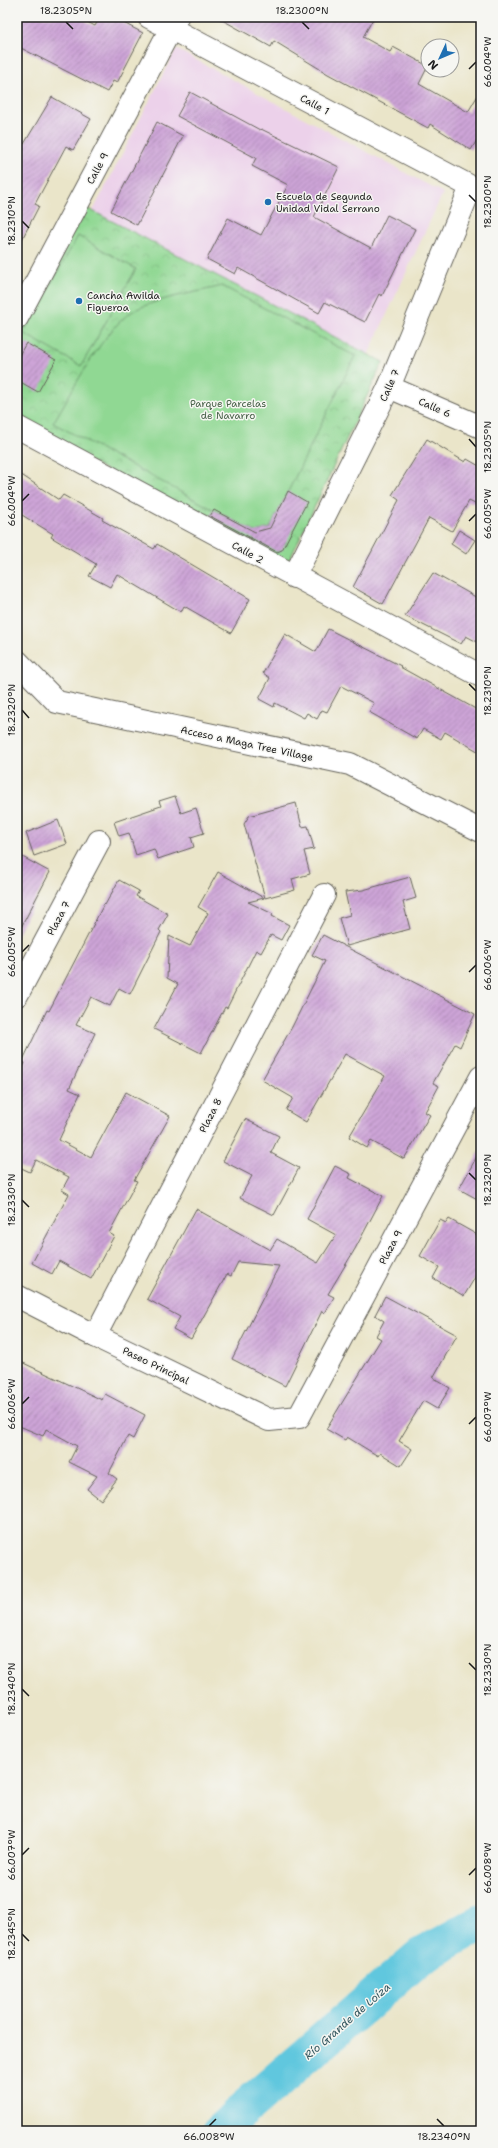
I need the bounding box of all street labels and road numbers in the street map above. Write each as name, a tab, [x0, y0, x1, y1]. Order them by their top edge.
street label: Calle 1	[298, 91, 332, 118]
street label: Calle 9	[84, 150, 111, 186]
street label: Calle 7	[377, 367, 402, 403]
street label: Calle 6	[417, 395, 453, 420]
street label: Calle 2	[230, 538, 266, 566]
street label: Acceso a Maga Tree Village	[179, 723, 315, 764]
street label: Plaza 7	[44, 899, 73, 938]
street label: Plaza 8	[196, 1096, 225, 1135]
street label: Plaza 9	[376, 1228, 405, 1267]
street label: Paseo Principal	[120, 1344, 191, 1387]

